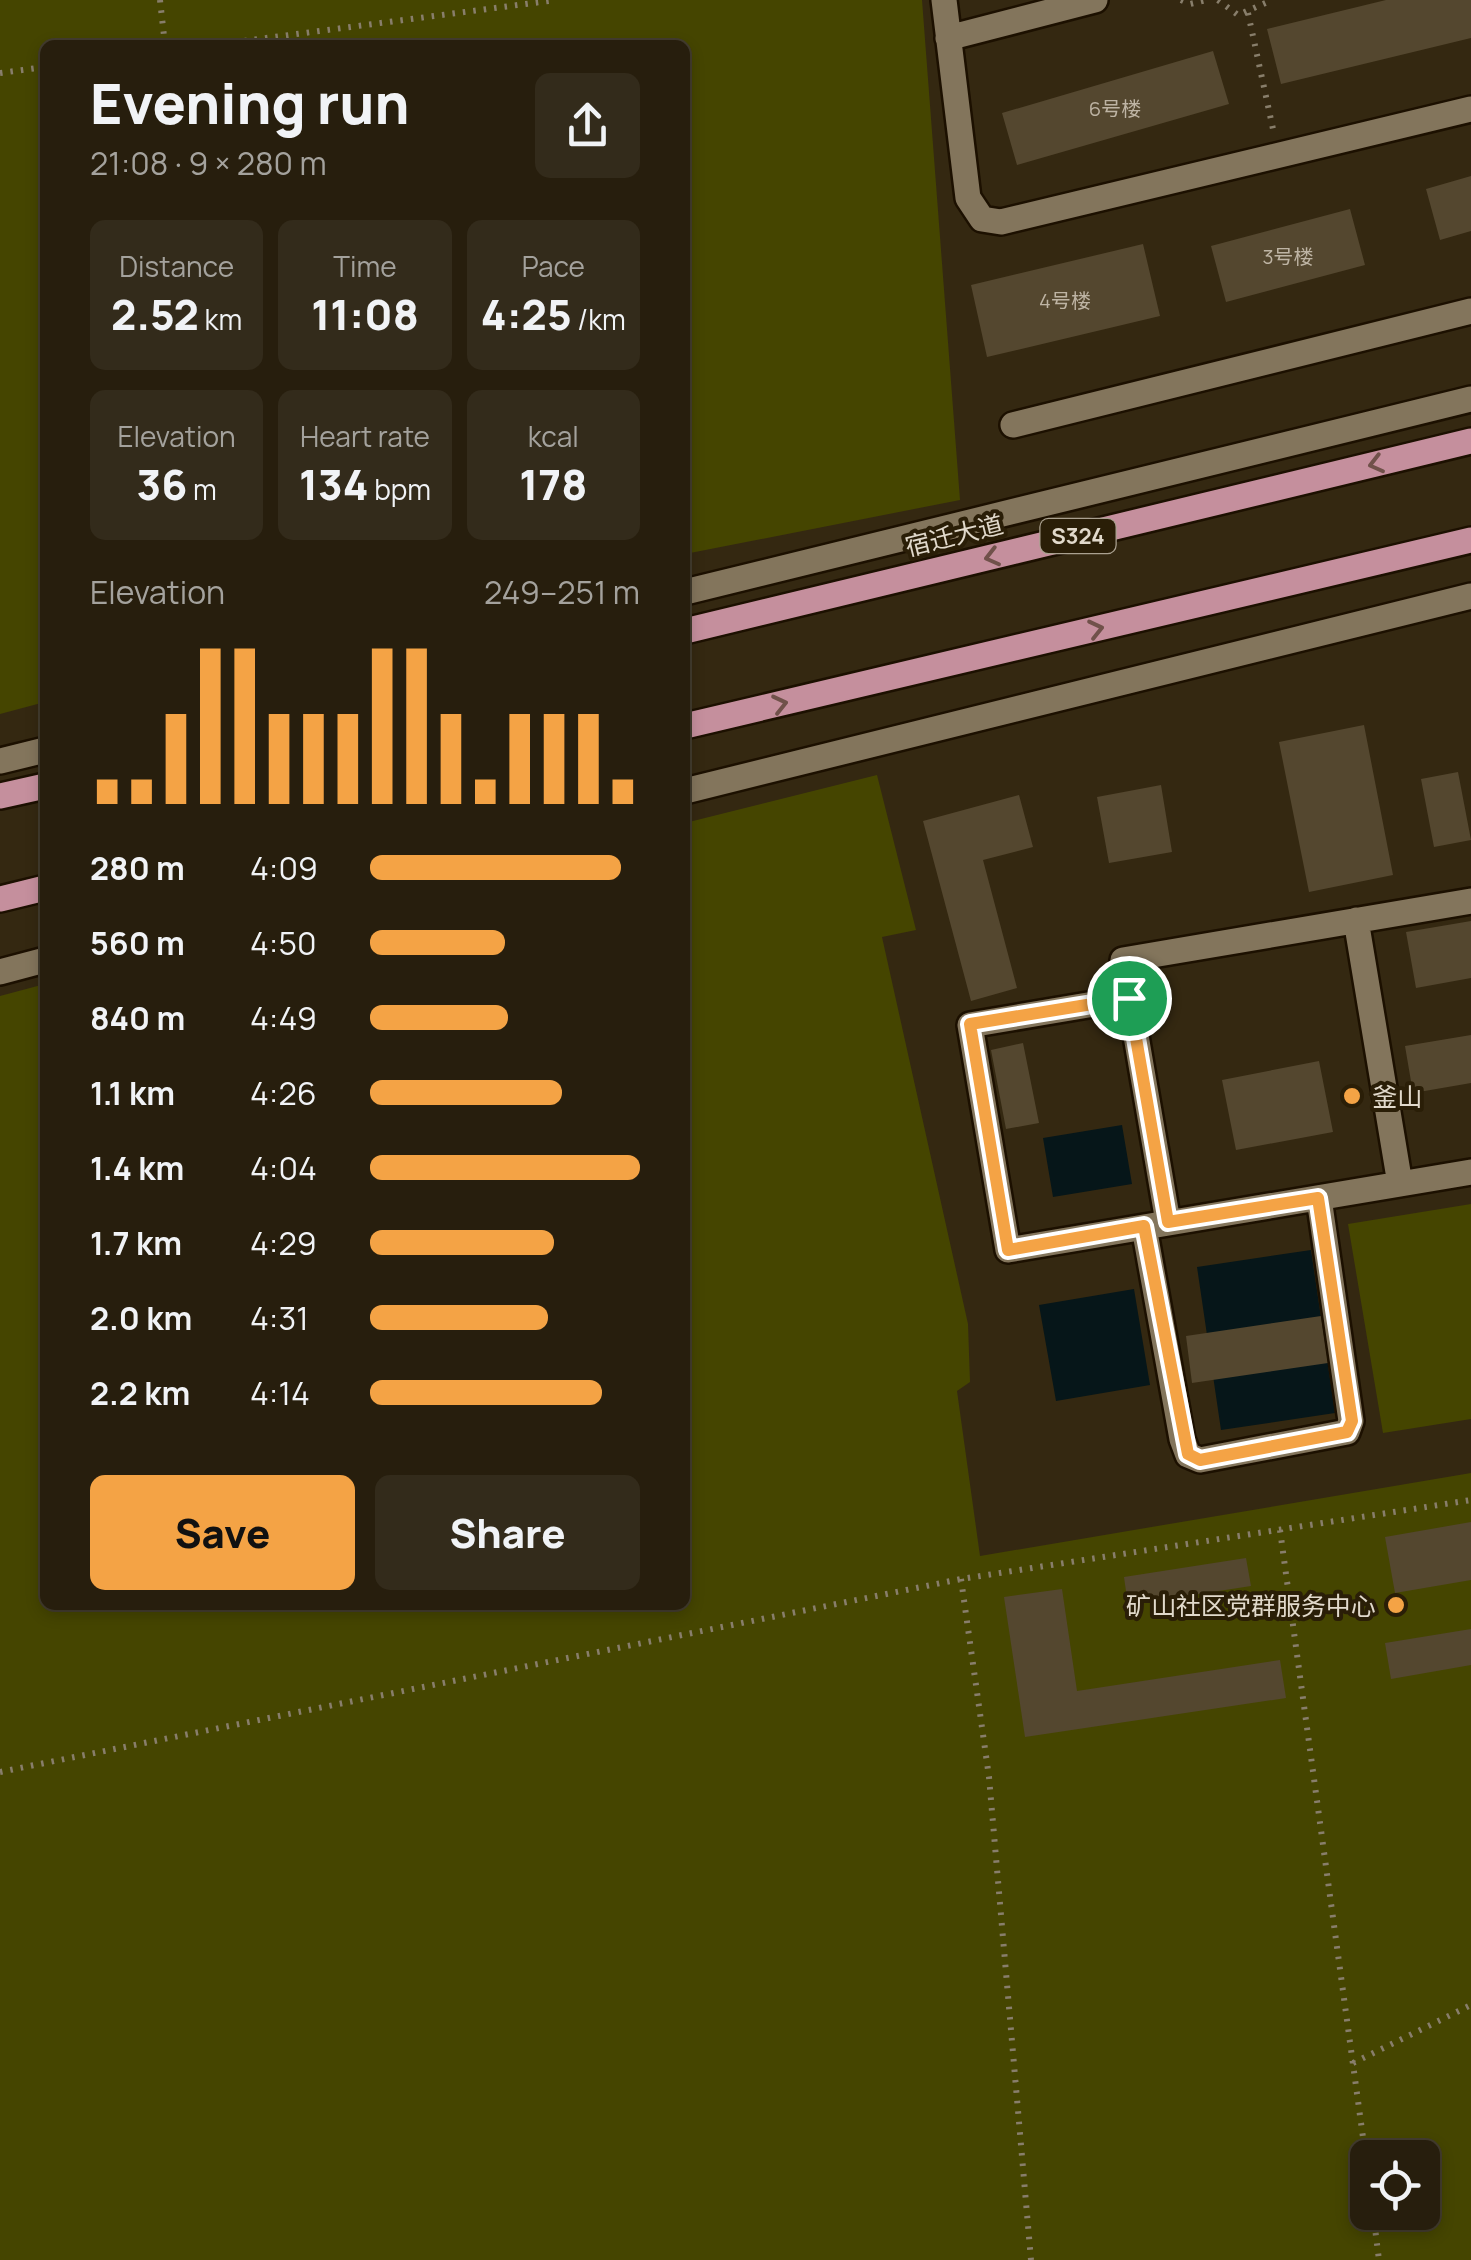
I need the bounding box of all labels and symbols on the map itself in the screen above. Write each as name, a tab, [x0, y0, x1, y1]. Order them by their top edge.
house number: 6号楼	[1089, 95, 1141, 122]
house number: 3号楼	[1262, 243, 1314, 270]
house number: 4号楼	[1039, 287, 1091, 314]
one-way arrow	[1368, 452, 1385, 473]
street label: 宿迁大道	[901, 506, 1007, 564]
road number: S324	[1040, 519, 1116, 553]
one-way arrow	[984, 545, 1001, 566]
one-way arrow	[1087, 620, 1104, 641]
one-way arrow	[771, 694, 788, 715]
pin	[1087, 956, 1172, 1041]
place label: 釜山	[1372, 1079, 1422, 1114]
marker: 釜山	[1341, 1085, 1363, 1107]
place label: 矿山社区党群服务中心	[1126, 1588, 1376, 1623]
marker: 矿山社区党群服务中心	[1385, 1594, 1407, 1616]

